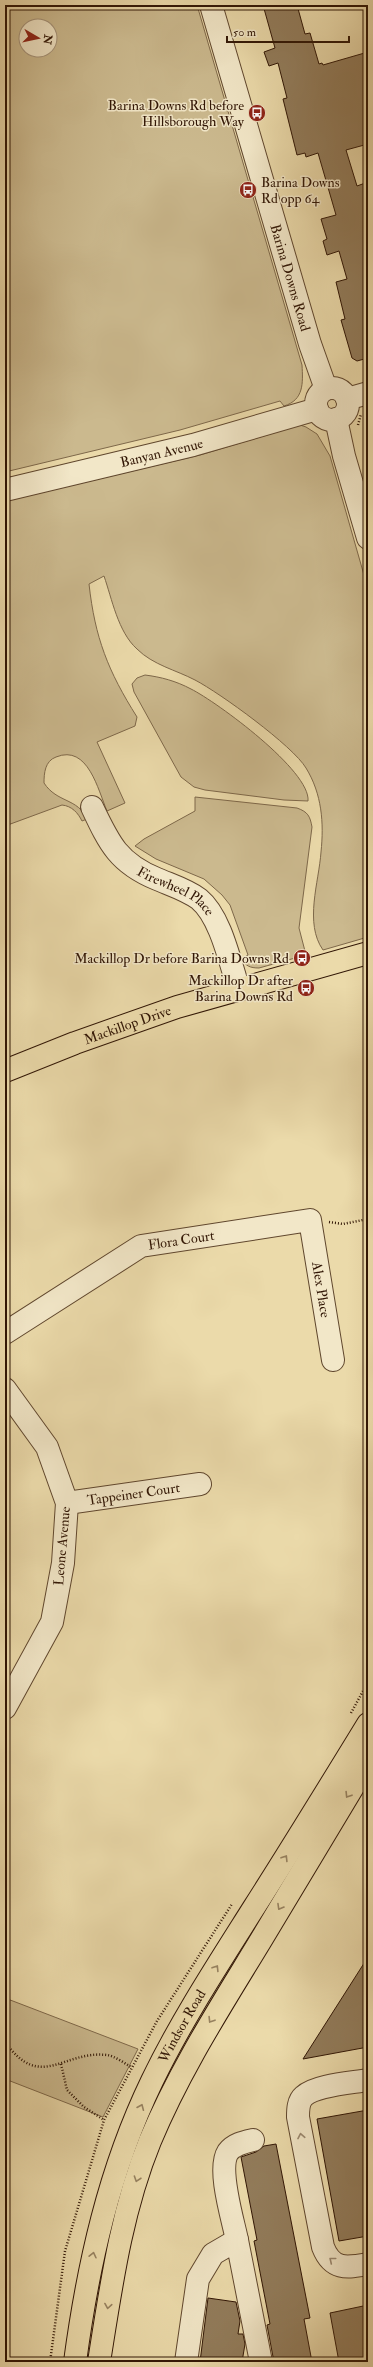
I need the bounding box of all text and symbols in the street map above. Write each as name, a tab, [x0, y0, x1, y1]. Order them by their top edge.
north arrow	[18, 18, 58, 58]
scale bar	[227, 18, 349, 44]
text: 50 m	[233, 25, 257, 40]
text: N	[40, 33, 55, 46]
place label: Barina Downs Rd before Hillsborough Way	[108, 97, 245, 131]
bus stop icon: Barina Downs Rd before Hillsborough Way	[247, 103, 267, 123]
place label: Barina Downs Rd opp 64	[261, 174, 340, 208]
bus stop icon: Barina Downs Rd opp 64	[238, 180, 258, 200]
street label: Barina Downs Road	[267, 222, 314, 333]
street label: Banyan Avenue	[118, 434, 205, 471]
street label: Firewheel Place	[134, 862, 219, 919]
bus stop icon: Mackillop Dr before Barina Downs Rd	[292, 948, 312, 968]
place label: Mackillop Dr before Barina Downs Rd	[74, 950, 289, 968]
place label: Mackillop Dr after Barina Downs Rd	[188, 972, 294, 1005]
bus stop icon: Mackillop Dr after Barina Downs Rd	[296, 978, 316, 998]
street label: Mackillop Drive	[82, 1001, 173, 1048]
street label: Flora Court	[147, 1226, 216, 1253]
street label: Alex Place	[308, 1259, 334, 1319]
street label: Tappeiner Court	[86, 1478, 181, 1509]
street label: Leone Avenue	[50, 1506, 74, 1586]
one-way arrow	[345, 1791, 352, 1798]
one-way arrow	[281, 1855, 288, 1862]
one-way arrow	[278, 1903, 285, 1910]
one-way arrow	[211, 1965, 219, 1972]
street label: Windsor Road	[154, 1986, 209, 2066]
one-way arrow	[209, 2015, 216, 2022]
one-way arrow	[136, 2103, 144, 2111]
one-way arrow	[297, 2133, 305, 2139]
one-way arrow	[134, 2176, 142, 2183]
one-way arrow	[88, 2251, 96, 2258]
one-way arrow	[329, 2258, 336, 2265]
one-way arrow	[104, 2303, 113, 2309]

